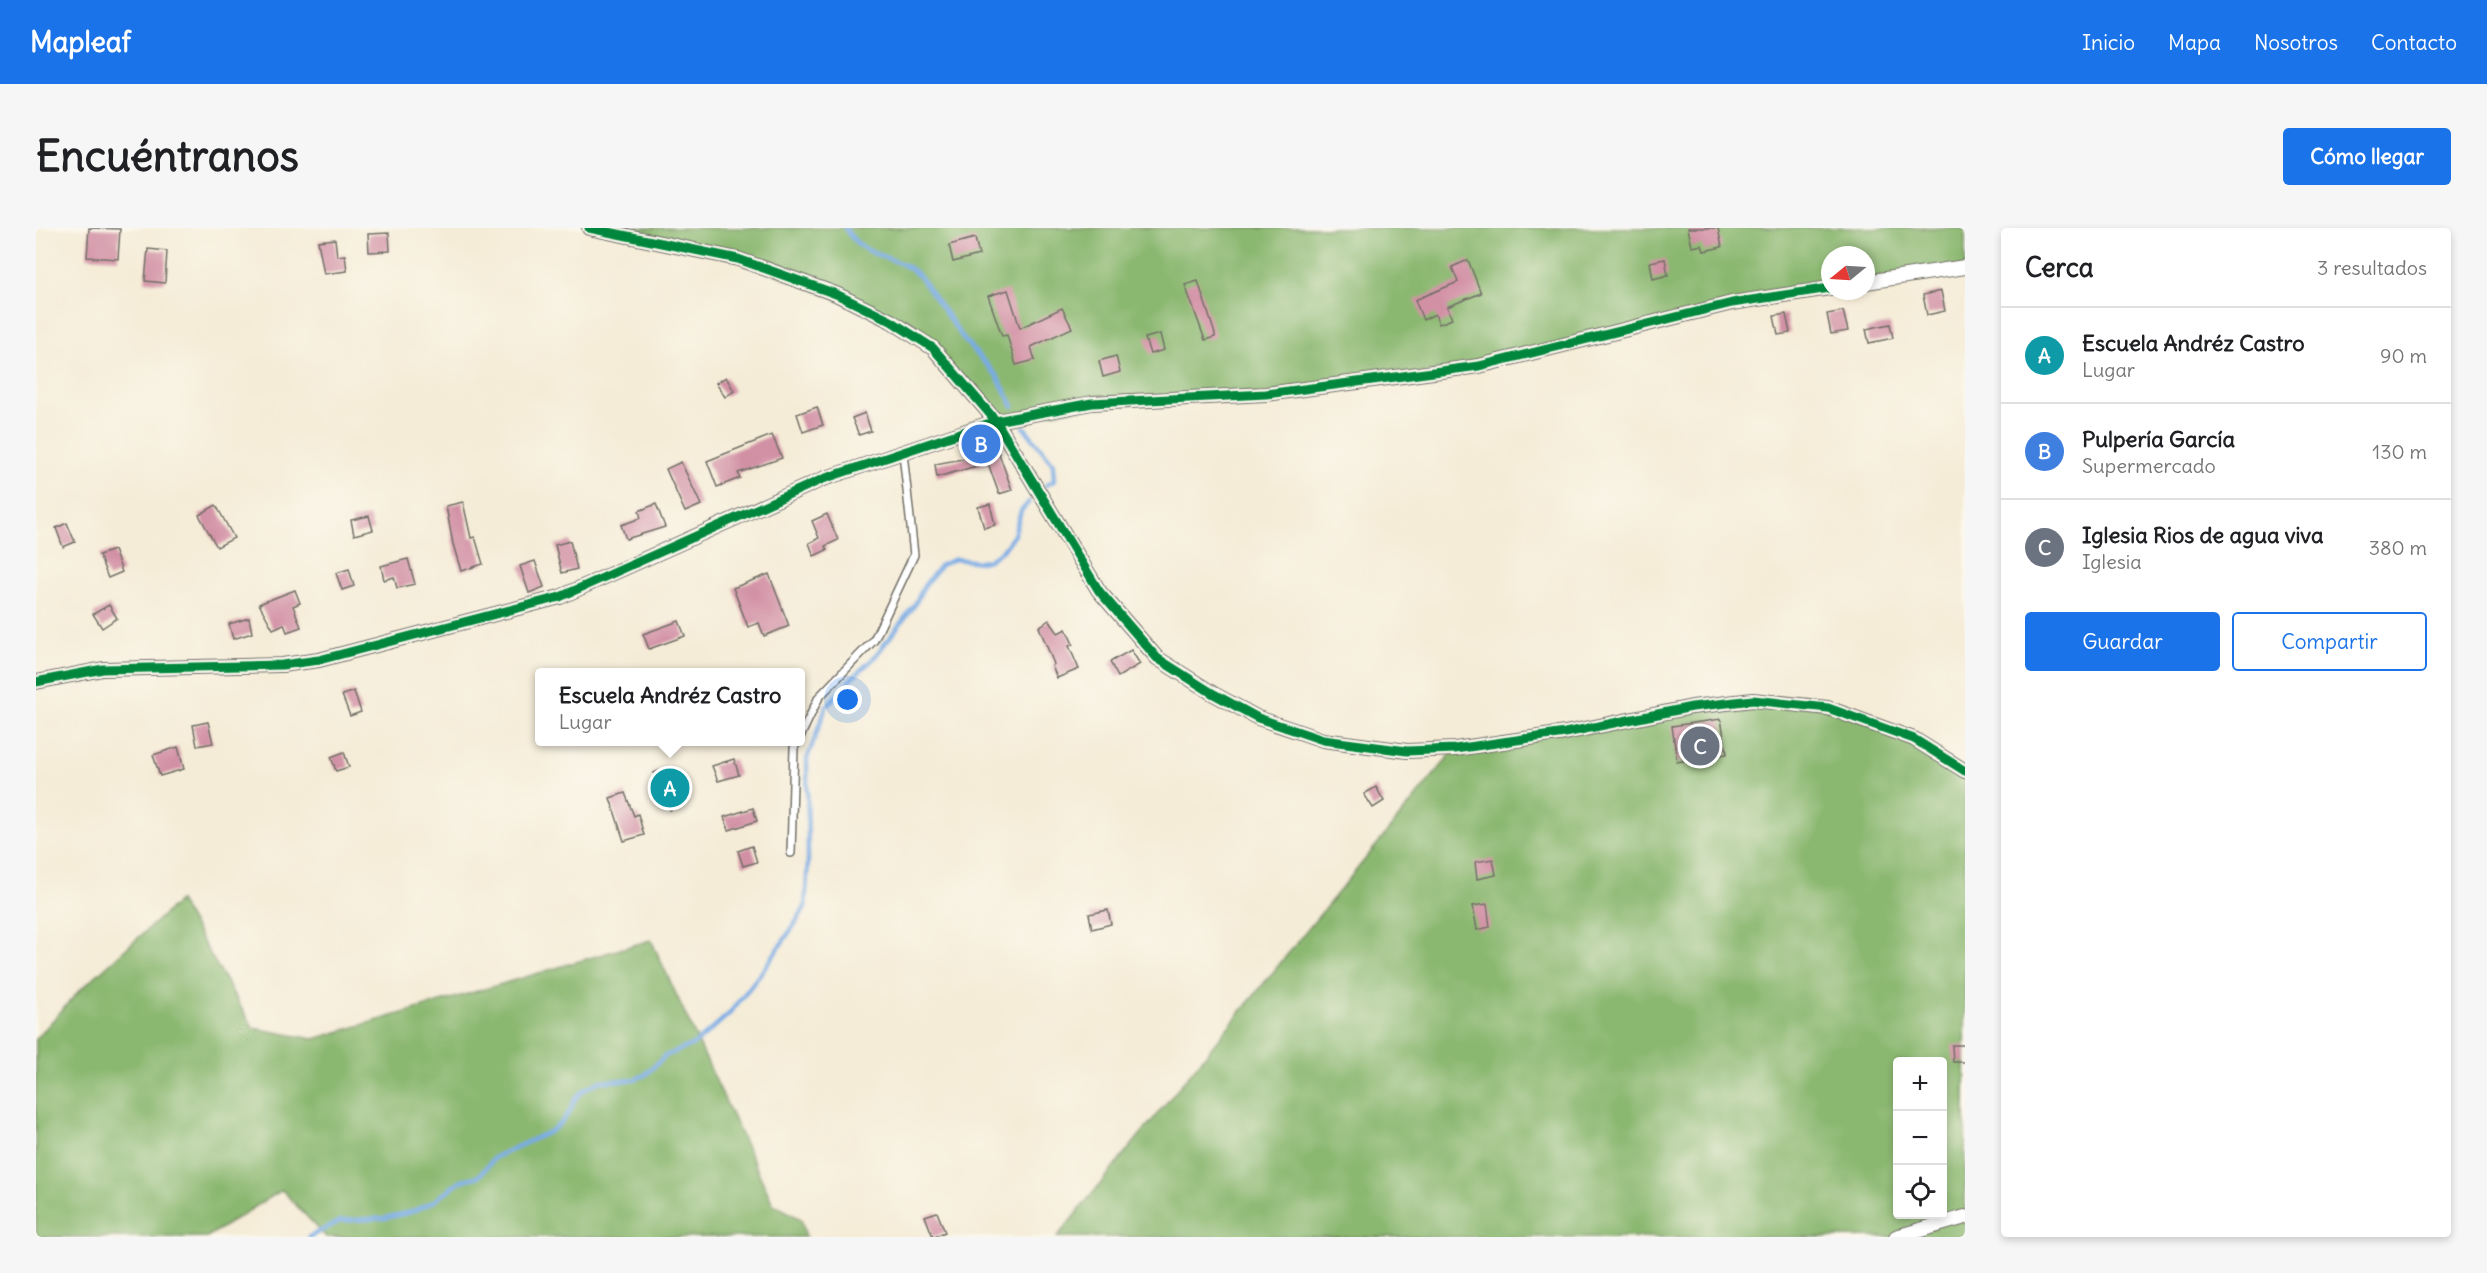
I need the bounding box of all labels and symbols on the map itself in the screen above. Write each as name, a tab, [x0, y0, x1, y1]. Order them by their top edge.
north arrow	[1821, 246, 1875, 300]
pin: B	[962, 422, 1000, 466]
your location	[833, 685, 862, 714]
pin: C	[1680, 724, 1720, 768]
pin: A	[650, 766, 690, 810]

